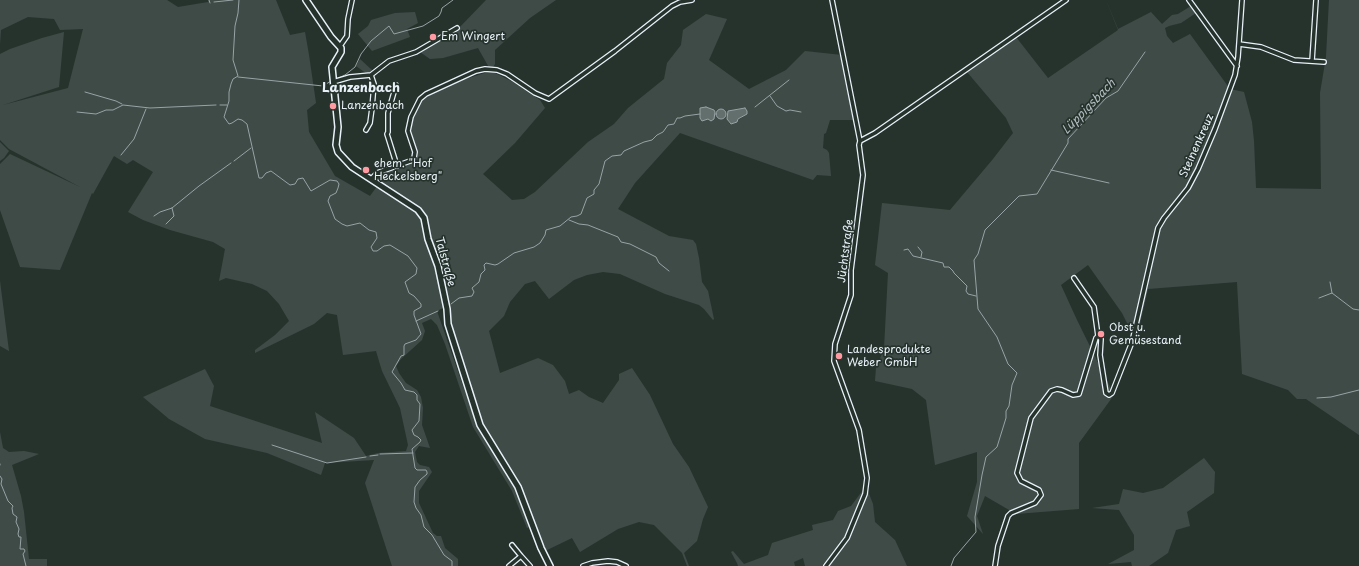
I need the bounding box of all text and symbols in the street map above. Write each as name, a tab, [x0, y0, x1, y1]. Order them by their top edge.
place label: Em Wingert	[441, 30, 505, 44]
marker: Em Wingert	[428, 32, 438, 42]
water label: Lüppigsbach	[1059, 77, 1119, 137]
district label: Lanzenbach	[322, 80, 400, 96]
place label: Lanzenbach	[341, 99, 404, 113]
marker: Lanzenbach	[328, 101, 338, 111]
street label: Steinenkreuz	[1177, 112, 1217, 180]
place label: ehem. "Hof Heckelsberg"	[374, 157, 442, 183]
marker: ehem. "Hof Heckelsberg"	[361, 165, 371, 175]
street label: Jüchtstraße	[836, 219, 856, 283]
street label: Talstraße	[432, 236, 458, 288]
place label: Obst u. Gemüsestand	[1109, 321, 1181, 347]
marker: Obst u. Gemüsestand	[1096, 329, 1106, 339]
place label: Landesprodukte Weber GmbH	[847, 343, 931, 369]
marker: Landesprodukte Weber GmbH	[834, 351, 844, 361]

